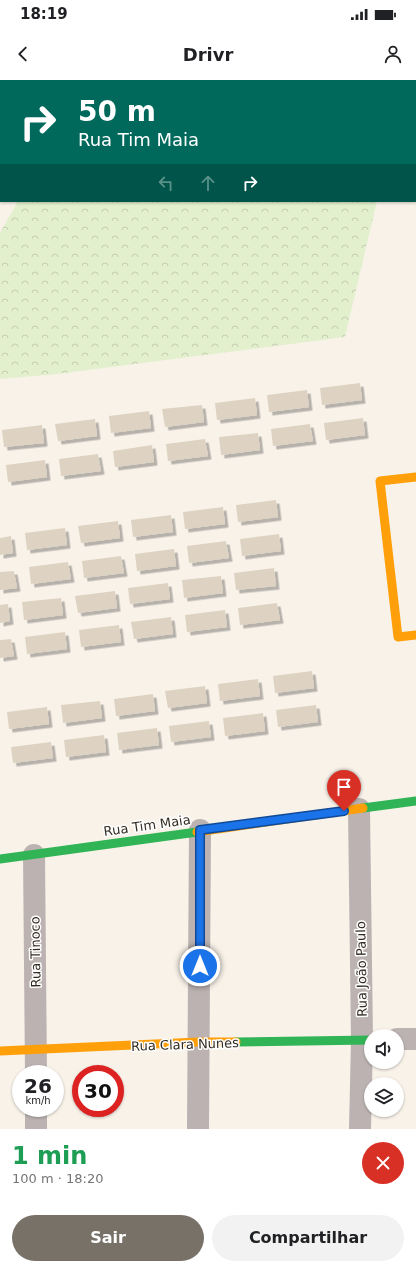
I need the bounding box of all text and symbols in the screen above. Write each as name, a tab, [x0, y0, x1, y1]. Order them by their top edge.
text: 18:19	[20, 5, 68, 23]
icon: back	[12, 43, 34, 65]
icon: person	[382, 43, 404, 65]
text: Drivr	[183, 44, 233, 65]
text: 50 m	[78, 95, 156, 128]
icon: right	[12, 96, 64, 148]
text: Rua Tim Maia	[78, 129, 199, 150]
icon: left	[155, 172, 177, 194]
icon: ahead	[197, 172, 219, 194]
icon: right	[239, 172, 261, 194]
pin	[327, 770, 361, 811]
icon: arrive	[333, 776, 355, 798]
street label: Rua Tim Maia	[103, 812, 191, 839]
street label: Rua Tinoco	[27, 916, 44, 988]
street label: Rua João Paulo	[353, 921, 370, 1017]
position arrow	[179, 945, 221, 987]
map controls	[364, 1029, 404, 1117]
button: sound	[364, 1029, 404, 1069]
street label: Rua Clara Nunes	[131, 1035, 239, 1054]
speed limit sign: 30	[72, 1065, 124, 1117]
text: 26	[24, 1074, 52, 1098]
button: layers	[364, 1077, 404, 1117]
text: km/h	[25, 1095, 51, 1106]
text: 1 min	[12, 1142, 87, 1170]
button: close	[362, 1142, 404, 1184]
text: 100 m · 18:20	[12, 1171, 103, 1186]
button: Sair	[12, 1215, 204, 1261]
button: Compartilhar	[212, 1215, 404, 1261]

